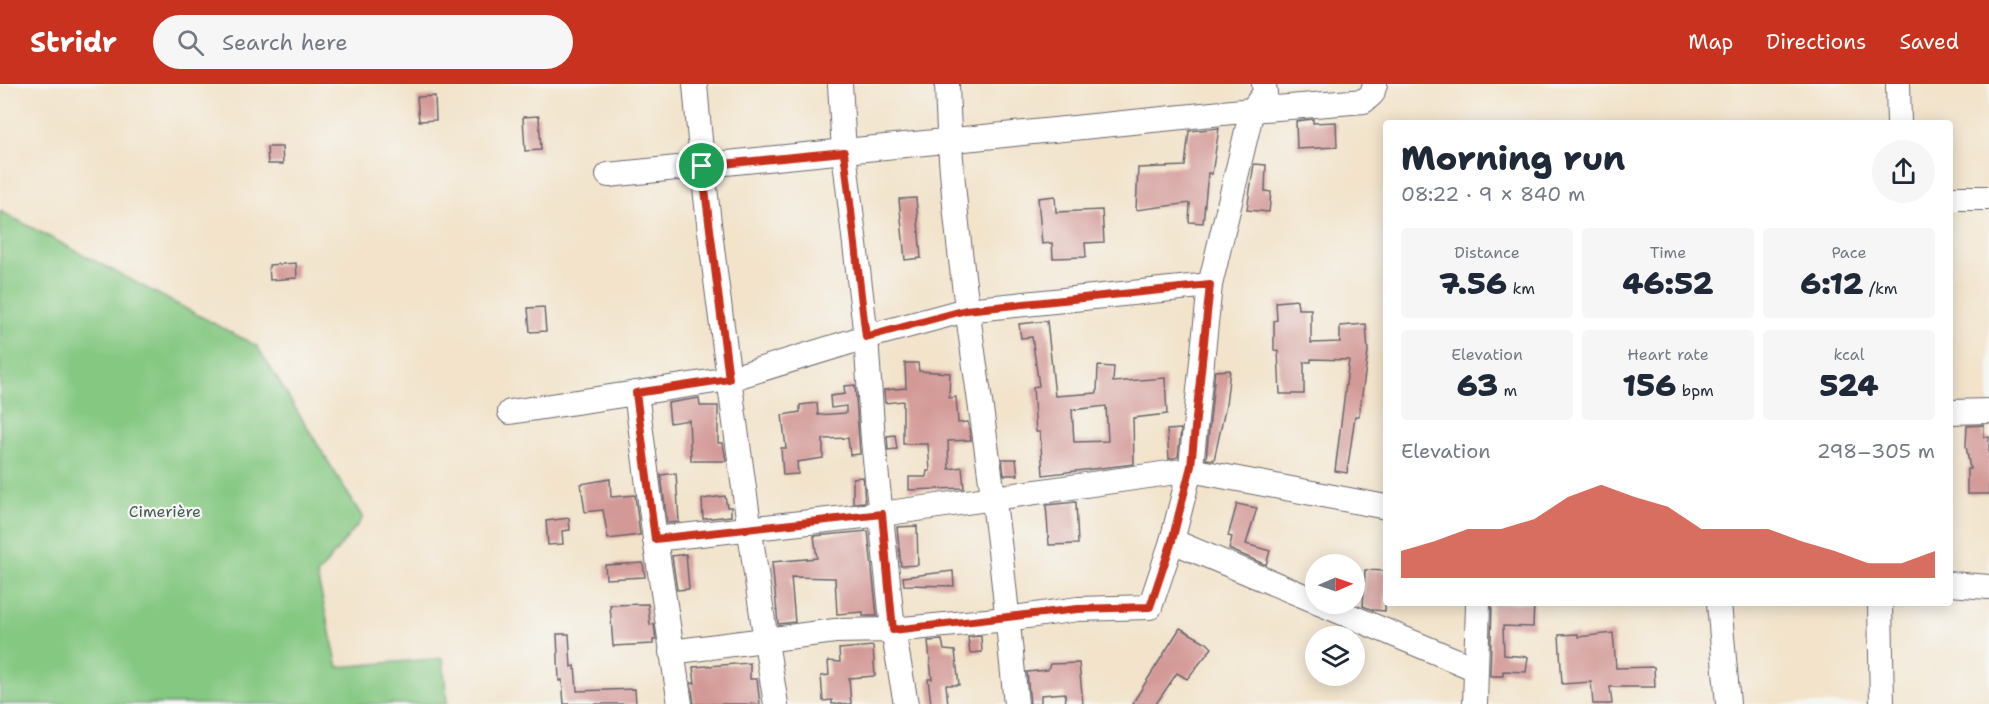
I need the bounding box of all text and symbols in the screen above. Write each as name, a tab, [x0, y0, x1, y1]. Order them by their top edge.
search box	[153, 15, 573, 69]
text: Stridr	[30, 23, 117, 61]
icon: search	[174, 26, 207, 59]
text: Search here	[222, 28, 348, 57]
text: Map	[1688, 28, 1733, 56]
text: Directions	[1766, 28, 1866, 56]
text: Saved	[1899, 28, 1959, 56]
text: Morning run	[1401, 136, 1625, 181]
pin	[676, 140, 727, 191]
button: share	[1872, 140, 1935, 203]
icon: arrive	[685, 149, 718, 182]
text: 08:22 · 9 × 840 m	[1401, 181, 1585, 207]
text: Distance	[1454, 242, 1520, 263]
text: Time	[1650, 242, 1686, 263]
text: Pace	[1831, 242, 1867, 263]
text: 7.56	[1439, 263, 1507, 304]
text: 46:52	[1623, 263, 1713, 304]
text: 6:12	[1800, 263, 1864, 304]
text: km	[1507, 278, 1535, 299]
text: /km	[1864, 278, 1898, 299]
text: Elevation	[1451, 344, 1523, 365]
text: Heart rate	[1627, 344, 1709, 365]
text: kcal	[1833, 344, 1865, 365]
text: 63	[1457, 365, 1498, 406]
text: 156	[1622, 365, 1676, 406]
text: 524	[1819, 365, 1879, 406]
text: m	[1498, 380, 1517, 401]
text: bpm	[1676, 380, 1714, 401]
text: Elevation	[1401, 438, 1491, 464]
text: 298–305 m	[1817, 438, 1935, 464]
park label: Cimerière	[129, 501, 201, 522]
north arrow	[1305, 554, 1365, 614]
map controls	[1305, 554, 1365, 686]
button: layers	[1305, 626, 1365, 686]

